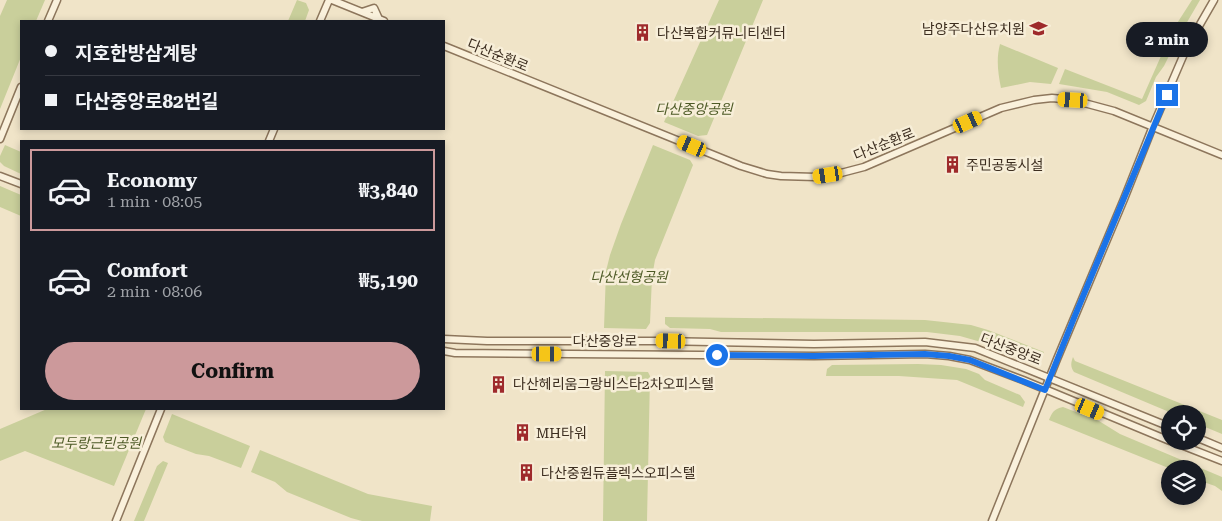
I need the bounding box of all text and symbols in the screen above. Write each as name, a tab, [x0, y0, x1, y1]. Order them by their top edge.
school or university icon: 남양주다산유치원	[1029, 19, 1049, 39]
place label: 남양주다산유치원	[922, 21, 1025, 37]
callout: 2 min	[1126, 22, 1208, 58]
building icon: 다산복합커뮤니티센터	[633, 23, 653, 43]
place label: 다산복합커뮤니티센터	[657, 25, 786, 41]
text: 2 min	[1145, 30, 1189, 49]
street label: 다산순환로	[465, 36, 531, 75]
text: 지호한방삼계탕	[75, 42, 197, 65]
route end	[1156, 84, 1178, 106]
text: 다산중앙로82번길	[75, 90, 219, 113]
car	[1057, 92, 1088, 108]
park label: 다산중앙공원	[655, 101, 734, 117]
car	[951, 109, 984, 135]
street label: 다산순환로	[851, 124, 917, 163]
car	[675, 133, 708, 159]
building icon: 주민공동시설	[942, 155, 962, 175]
place label: 주민공동시설	[966, 157, 1043, 173]
car	[812, 165, 843, 185]
icon: car	[47, 168, 92, 213]
text: Economy	[107, 169, 197, 192]
text: ₩3,840	[359, 179, 418, 202]
text: 1 min · 08:05	[107, 192, 202, 211]
icon: car	[47, 258, 92, 303]
text: Comfort	[107, 259, 188, 282]
text: ₩5,190	[359, 269, 418, 292]
park label: 다산선형공원	[590, 269, 669, 285]
text: 2 min · 08:06	[107, 282, 202, 301]
street label: 다산중앙로	[978, 330, 1044, 368]
street label: 다산중앙로	[573, 333, 637, 349]
car	[655, 333, 686, 349]
button: Confirm	[45, 342, 420, 400]
route start	[706, 344, 728, 366]
car	[532, 347, 562, 362]
building icon: 다산헤리움그랑비스타2차오피스텔	[489, 374, 509, 394]
place label: 다산헤리움그랑비스타2차오피스텔	[513, 376, 714, 392]
car	[1073, 396, 1106, 422]
map controls	[1161, 405, 1206, 505]
button: locate	[1161, 405, 1206, 450]
building icon: MH타워	[512, 423, 532, 443]
place label: MH타워	[536, 425, 587, 441]
park label: 모두랑근린공원	[51, 435, 142, 451]
button: layers	[1161, 460, 1206, 505]
building icon: 다산중원듀플렉스오피스텔	[517, 463, 537, 483]
place label: 다산중원듀플렉스오피스텔	[541, 465, 696, 481]

